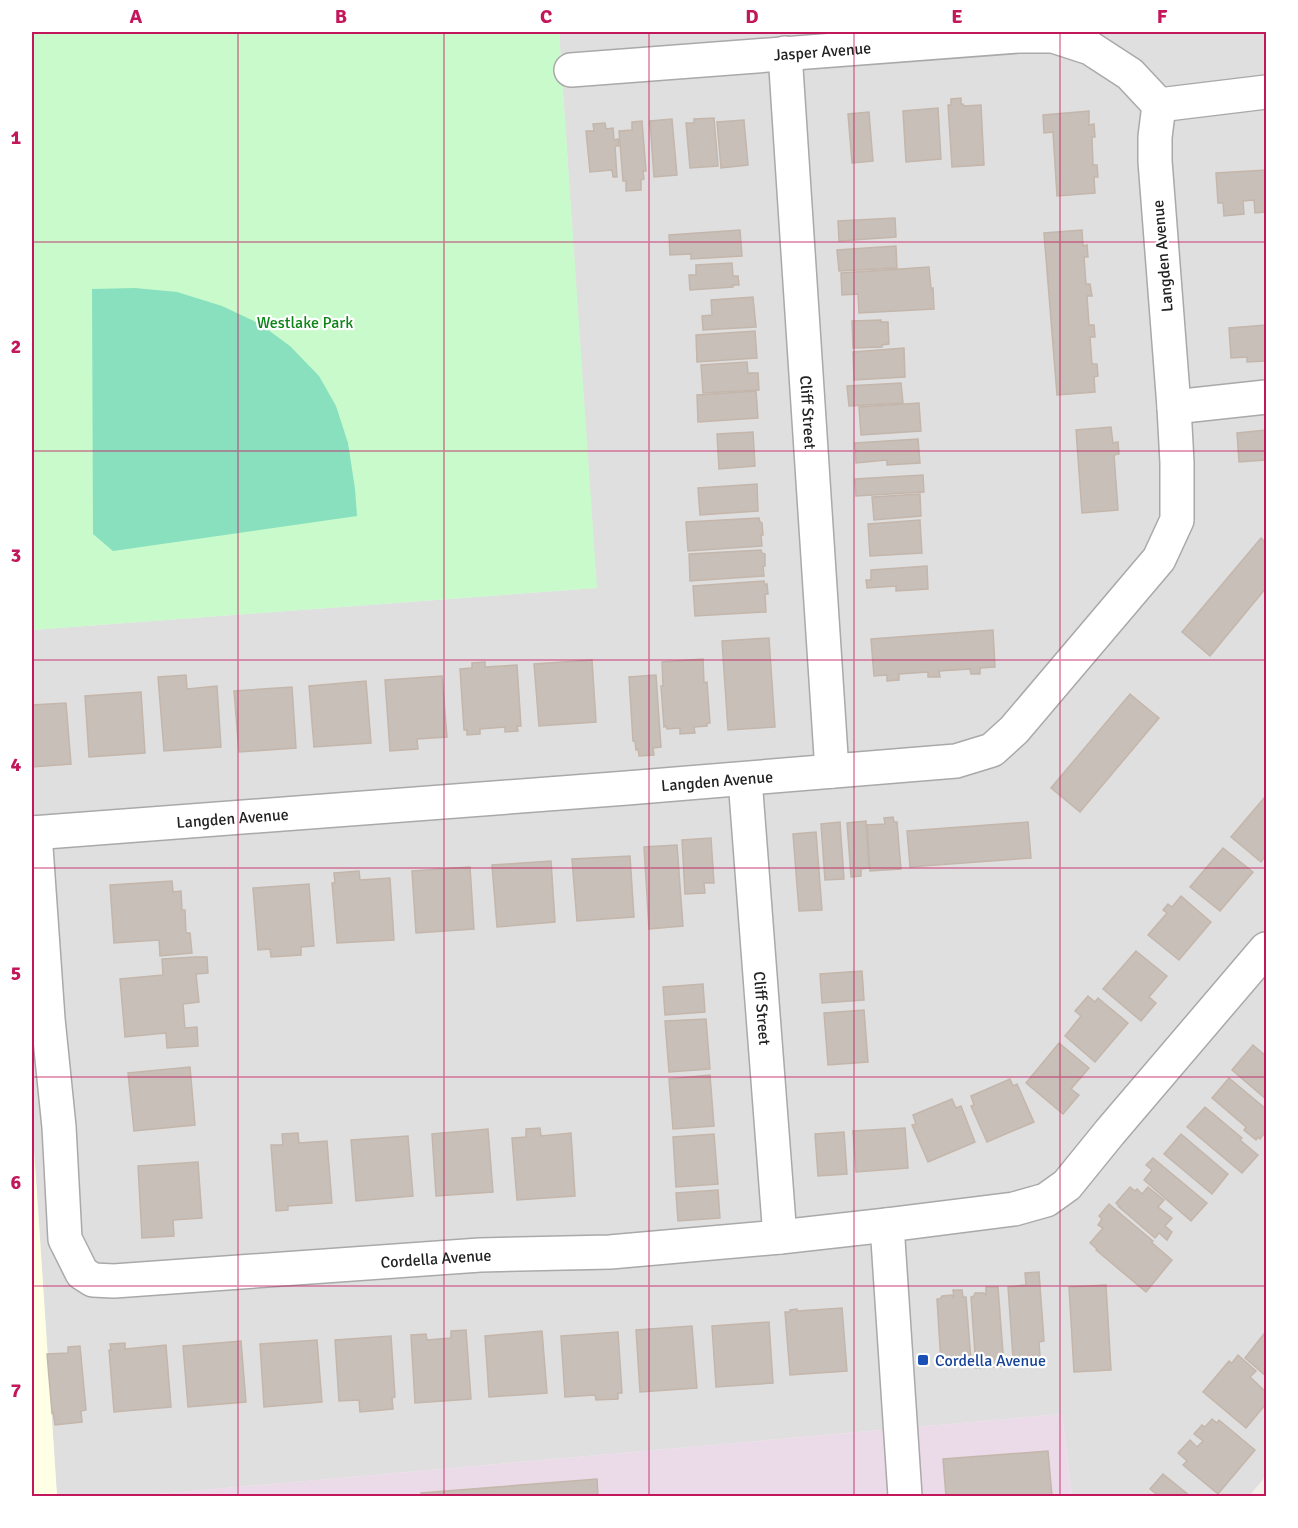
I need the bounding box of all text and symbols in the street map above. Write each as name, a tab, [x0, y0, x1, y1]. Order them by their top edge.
text: A	[130, 4, 143, 29]
text: B	[335, 4, 347, 29]
text: C	[540, 4, 552, 29]
text: D	[745, 4, 759, 29]
text: E	[951, 4, 963, 29]
text: F	[1157, 4, 1168, 29]
street label: Jasper Avenue	[773, 38, 872, 66]
text: 1	[11, 125, 22, 150]
street label: Langden Avenue	[1148, 199, 1178, 313]
park label: Westlake Park	[257, 313, 353, 333]
text: 2	[11, 334, 21, 359]
street label: Cliff Street	[795, 375, 820, 450]
text: 3	[11, 543, 21, 568]
text: 4	[11, 752, 22, 777]
street label: Langden Avenue	[660, 767, 774, 796]
street label: Langden Avenue	[176, 805, 289, 833]
text: 5	[11, 961, 21, 986]
street label: Cliff Street	[749, 971, 774, 1046]
text: 6	[11, 1170, 22, 1195]
street label: Cordella Avenue	[380, 1246, 492, 1273]
place label: Cordella Avenue	[935, 1351, 1046, 1371]
marker: Cordella Avenue	[916, 1353, 930, 1367]
text: 7	[11, 1378, 22, 1403]

